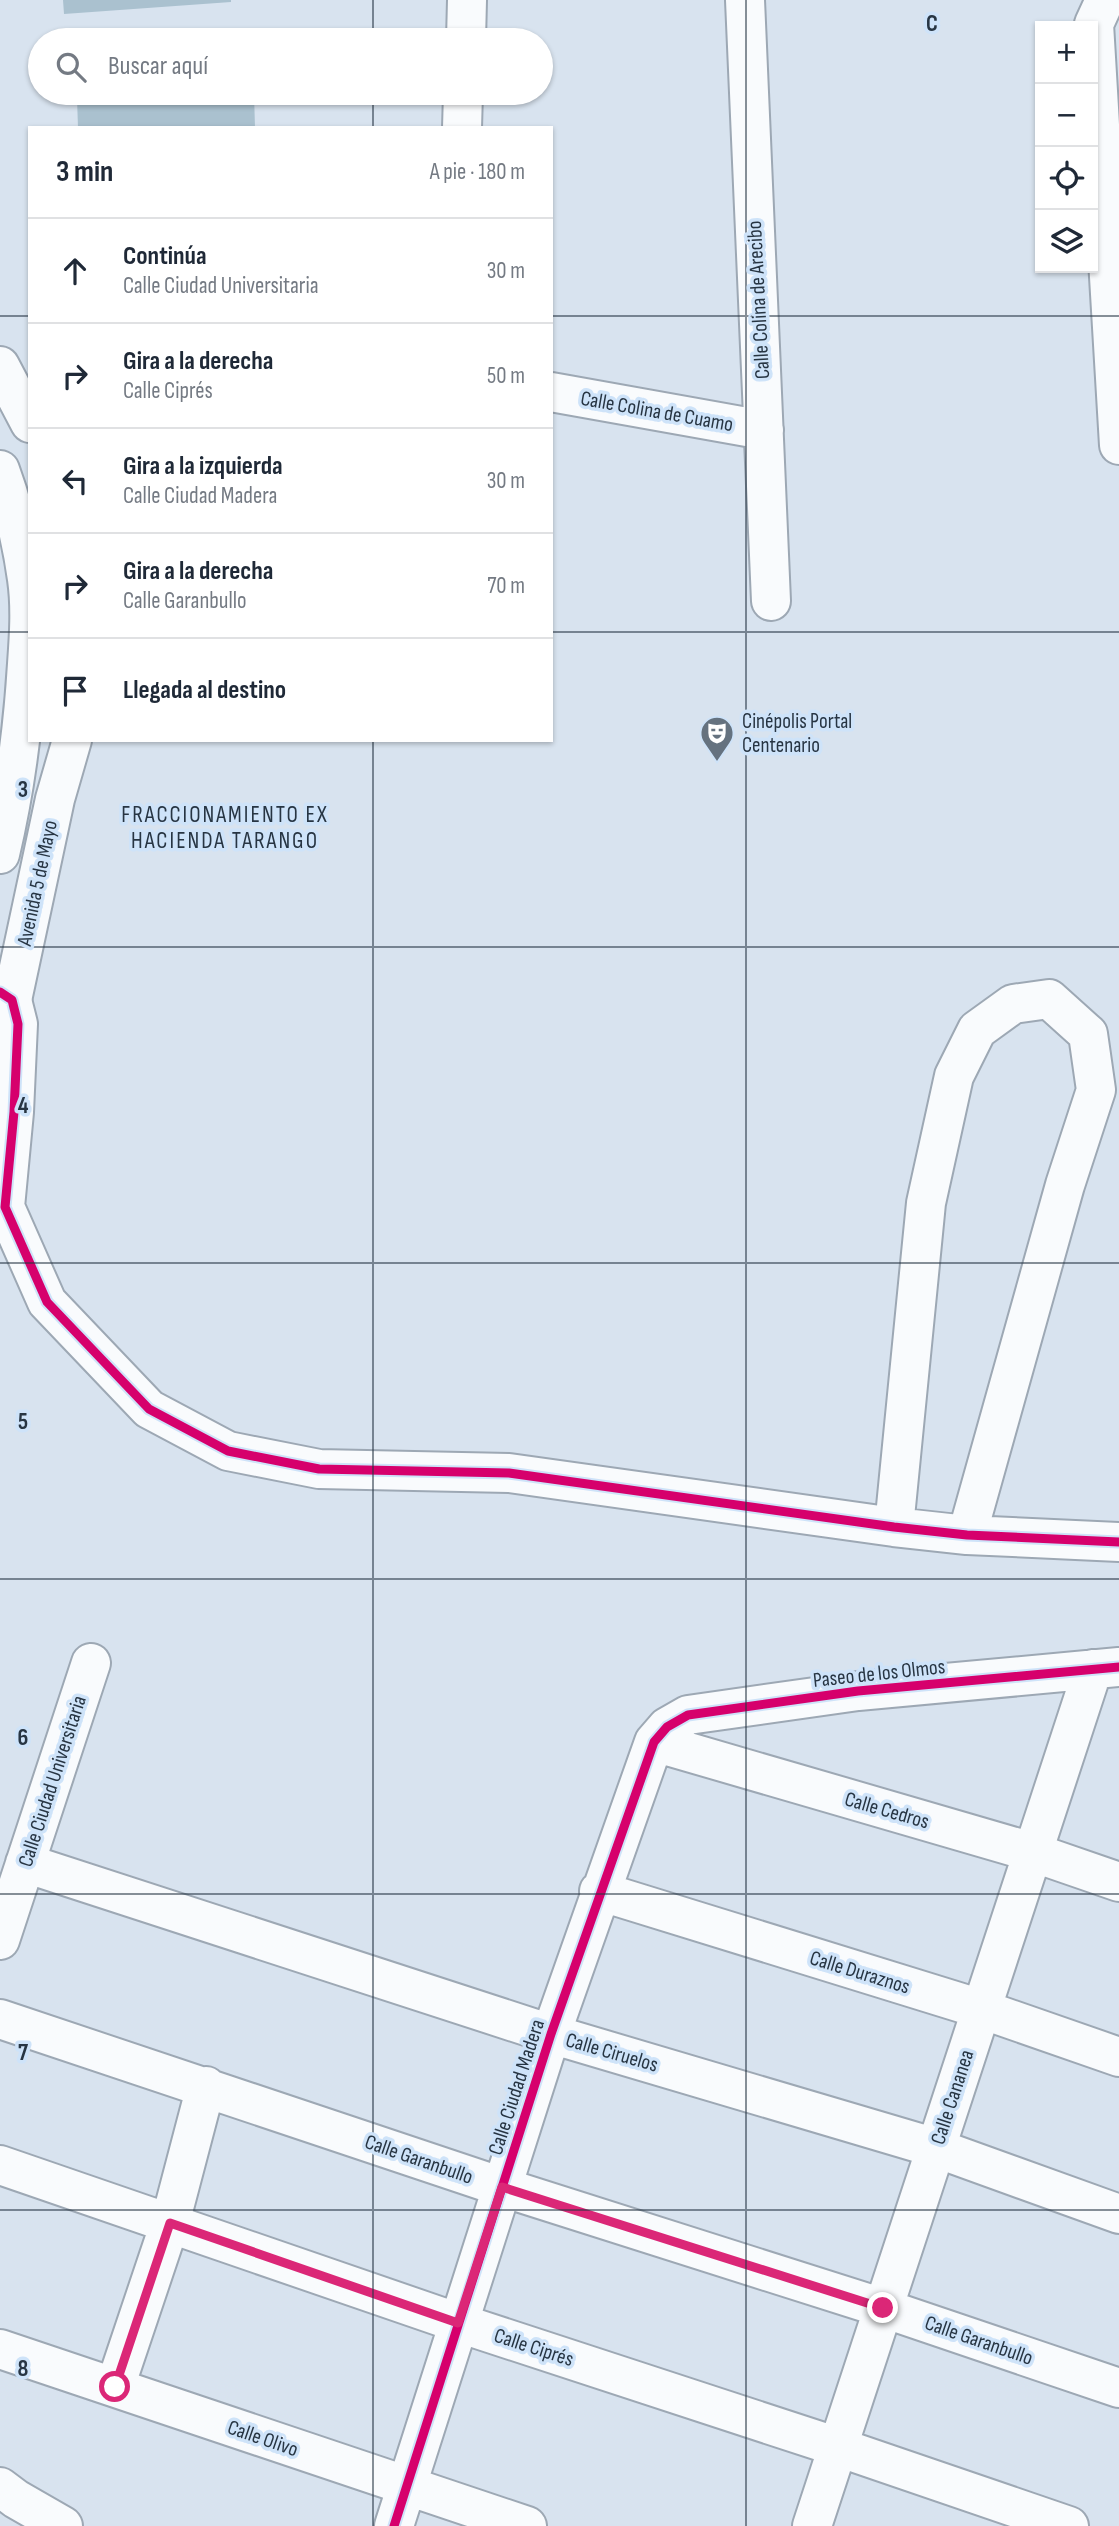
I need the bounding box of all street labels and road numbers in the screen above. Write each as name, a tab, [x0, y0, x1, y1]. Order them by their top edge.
street label: Calle Colina de Arecibo	[742, 220, 775, 380]
street label: Calle Colina de Cuamo	[579, 386, 735, 437]
street label: Avenida 5 de Mayo	[12, 818, 63, 949]
street label: Paseo de los Olmos	[812, 1654, 946, 1693]
street label: Calle Ciudad Universitaria	[13, 1692, 92, 1870]
street label: Calle Cedros	[842, 1787, 932, 1834]
street label: Calle Duraznos	[807, 1945, 913, 2000]
street label: Calle Ciudad Madera	[483, 2016, 550, 2158]
street label: Calle Ciruelos	[563, 2027, 661, 2078]
street label: Calle Cananea	[925, 2047, 980, 2148]
street label: Calle Garanbullo	[361, 2129, 476, 2190]
street label: Calle Garanbullo	[921, 2310, 1036, 2371]
street label: Calle Ciprés	[491, 2323, 577, 2372]
street label: Calle Olivo	[224, 2415, 301, 2462]

